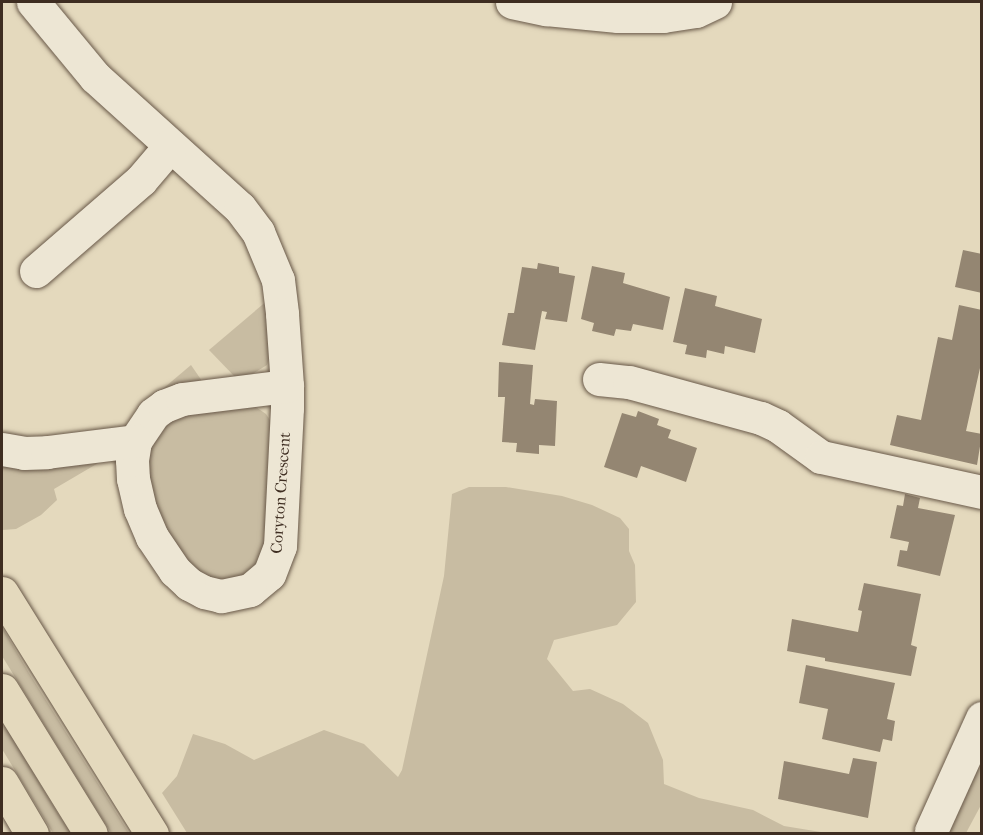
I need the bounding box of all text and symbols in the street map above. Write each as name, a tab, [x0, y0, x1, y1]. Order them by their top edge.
street label: Coryton Crescent	[267, 432, 295, 554]

